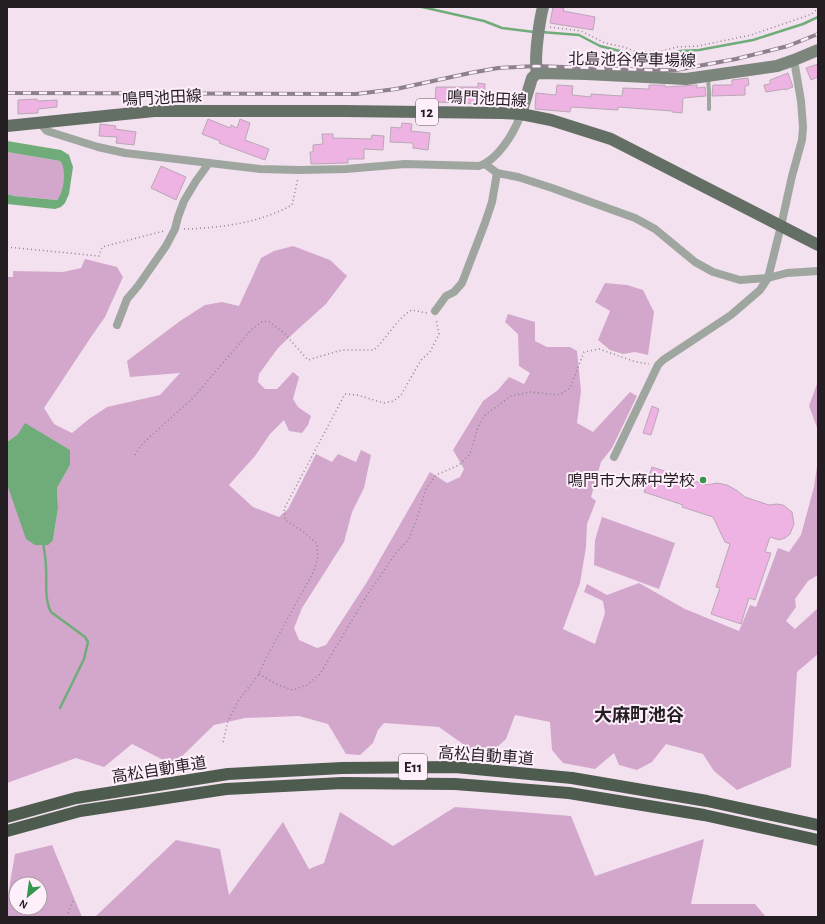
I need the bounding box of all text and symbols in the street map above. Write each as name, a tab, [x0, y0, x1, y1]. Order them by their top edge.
street label: 北島池谷停車場線	[568, 50, 696, 69]
street label: 鳴門池田線	[122, 87, 202, 108]
street label: 鳴門池田線	[447, 88, 527, 109]
road number: 12	[416, 99, 438, 125]
place label: 鳴門市大麻中学校	[567, 472, 695, 489]
marker: 鳴門市大麻中学校	[698, 475, 708, 485]
district label: 大麻町池谷	[594, 705, 684, 725]
street label: 高松自動車道	[437, 744, 534, 767]
street label: 高松自動車道	[110, 754, 208, 785]
road number: E11	[399, 754, 427, 780]
north arrow	[8, 876, 48, 916]
text: N	[17, 898, 29, 911]

